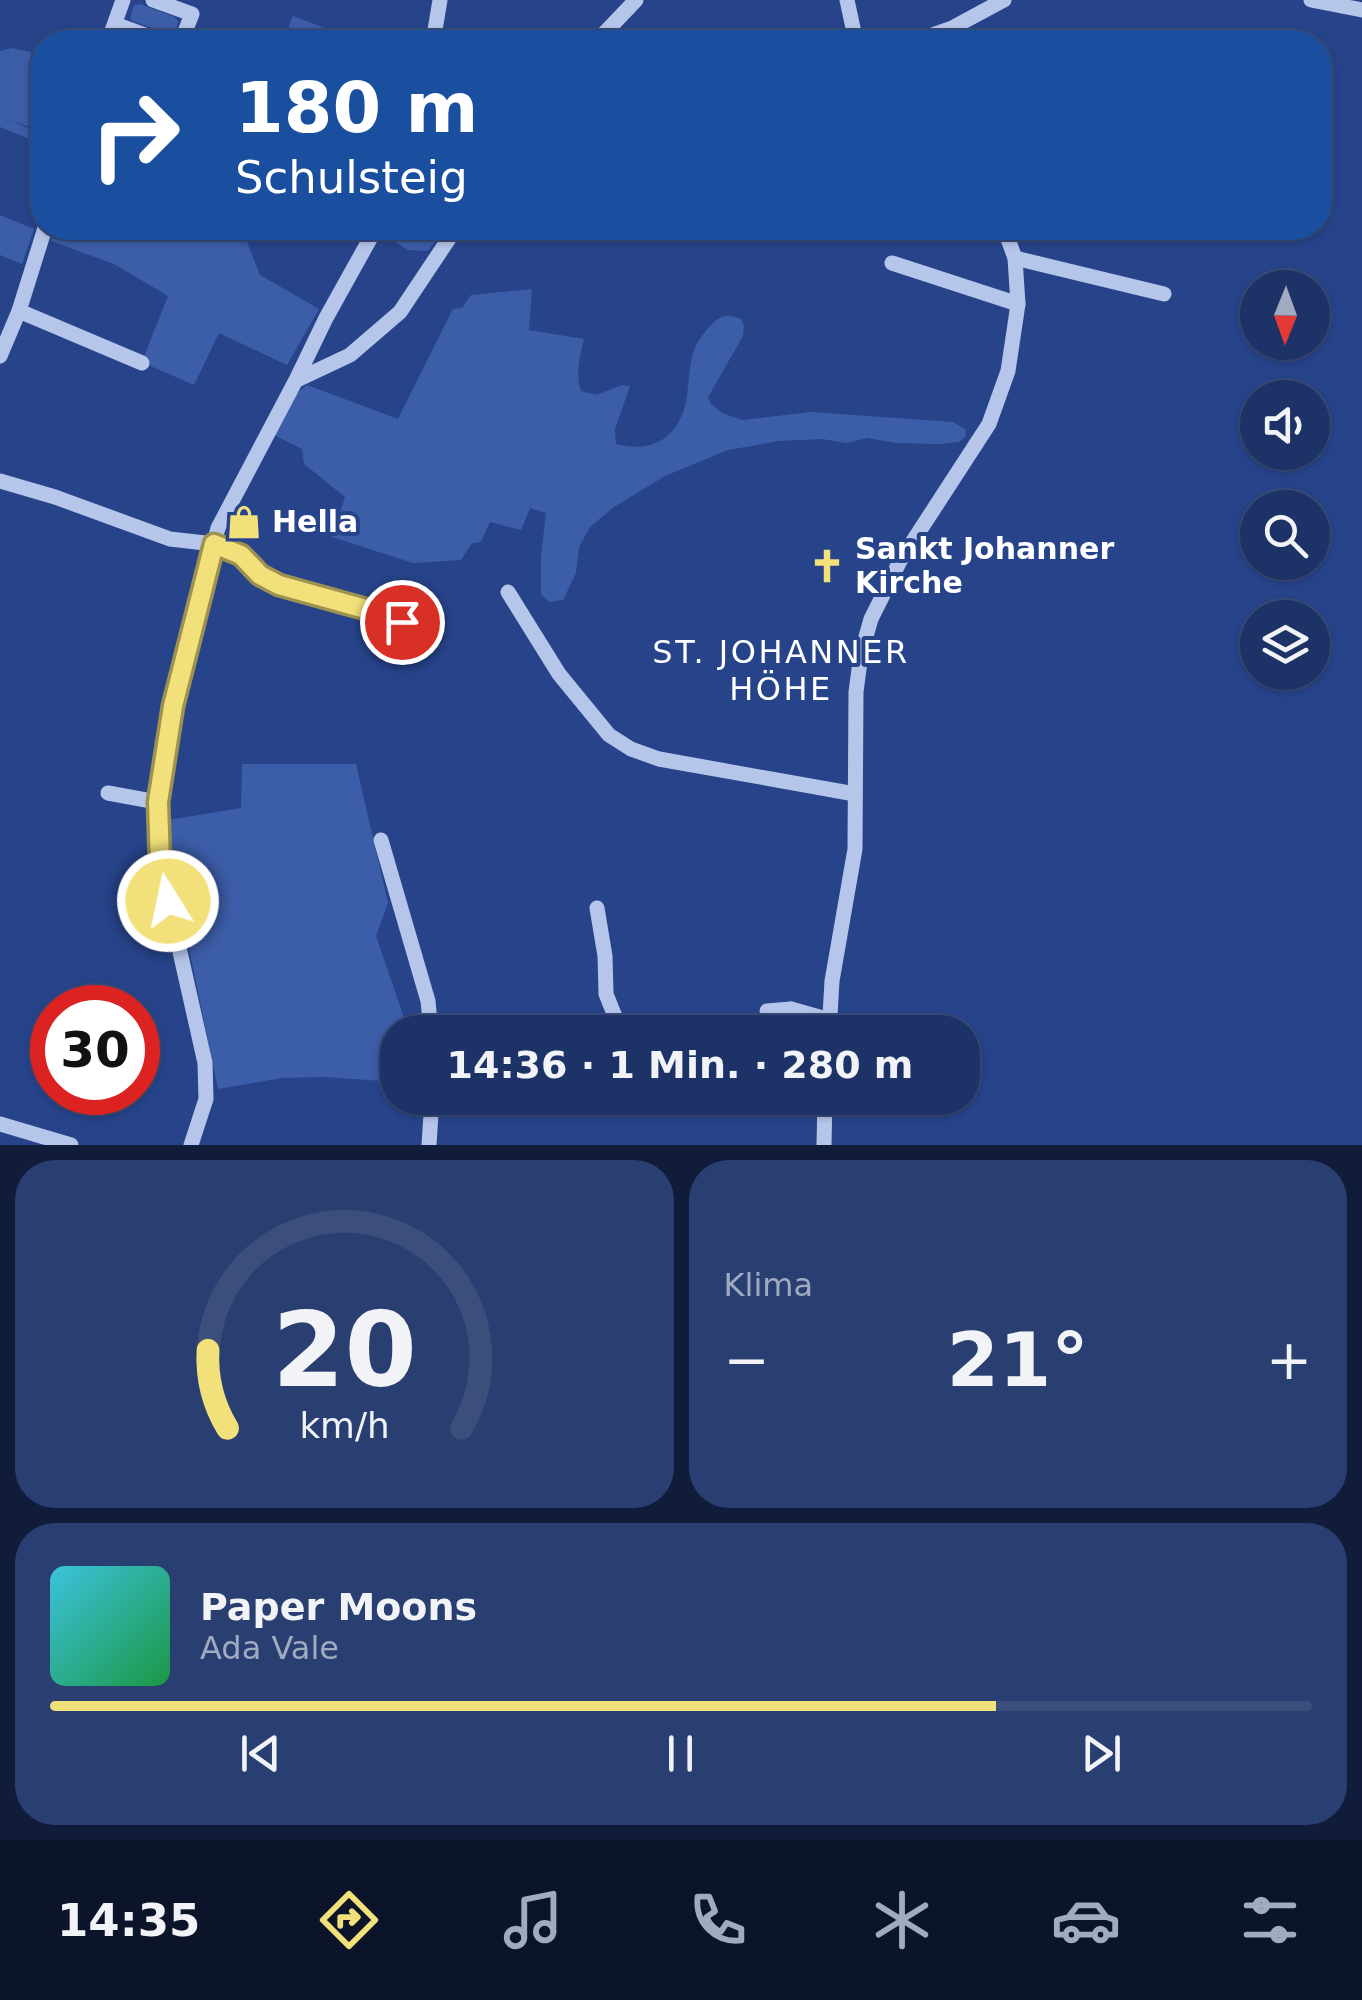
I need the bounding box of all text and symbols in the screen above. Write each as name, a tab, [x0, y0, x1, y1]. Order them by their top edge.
text: 180 m	[235, 67, 478, 149]
icon: right	[70, 70, 200, 200]
text: Schulsteig	[235, 151, 468, 204]
north arrow	[1240, 270, 1330, 360]
map controls	[1240, 270, 1330, 690]
button: sound	[1240, 380, 1330, 470]
button: search	[1240, 490, 1330, 580]
shop icon: Hella	[225, 503, 263, 541]
place label: Hella	[272, 504, 358, 539]
place label: Sankt Johanner Kirche	[855, 531, 1114, 600]
church icon: Sankt Johanner Kirche	[808, 547, 846, 585]
pin	[360, 580, 445, 665]
icon: arrive	[375, 595, 430, 650]
button: layers	[1240, 600, 1330, 690]
district label: ST. JOHANNER HÖHE	[652, 633, 910, 708]
position arrow	[116, 849, 220, 953]
speed limit sign: 30	[30, 985, 160, 1115]
text: 14:36 · 1 Min. · 280 m	[447, 1043, 913, 1087]
text: Klima	[724, 1266, 813, 1304]
text: 20	[272, 1289, 417, 1411]
text: 21°	[947, 1316, 1089, 1404]
text: −	[724, 1328, 770, 1392]
text: +	[1266, 1328, 1312, 1392]
text: km/h	[299, 1405, 389, 1446]
text: Paper Moons	[200, 1585, 477, 1629]
text: Ada Vale	[200, 1629, 339, 1667]
icon: previous	[233, 1726, 288, 1781]
icon: pause	[653, 1726, 708, 1781]
icon: next	[1074, 1726, 1129, 1781]
icon: directions	[314, 1885, 384, 1955]
icon: music	[498, 1885, 568, 1955]
icon: phone	[683, 1885, 753, 1955]
icon: climate	[867, 1885, 937, 1955]
icon: car	[1051, 1885, 1121, 1955]
icon: filters	[1235, 1885, 1305, 1955]
text: 14:35	[57, 1894, 200, 1947]

